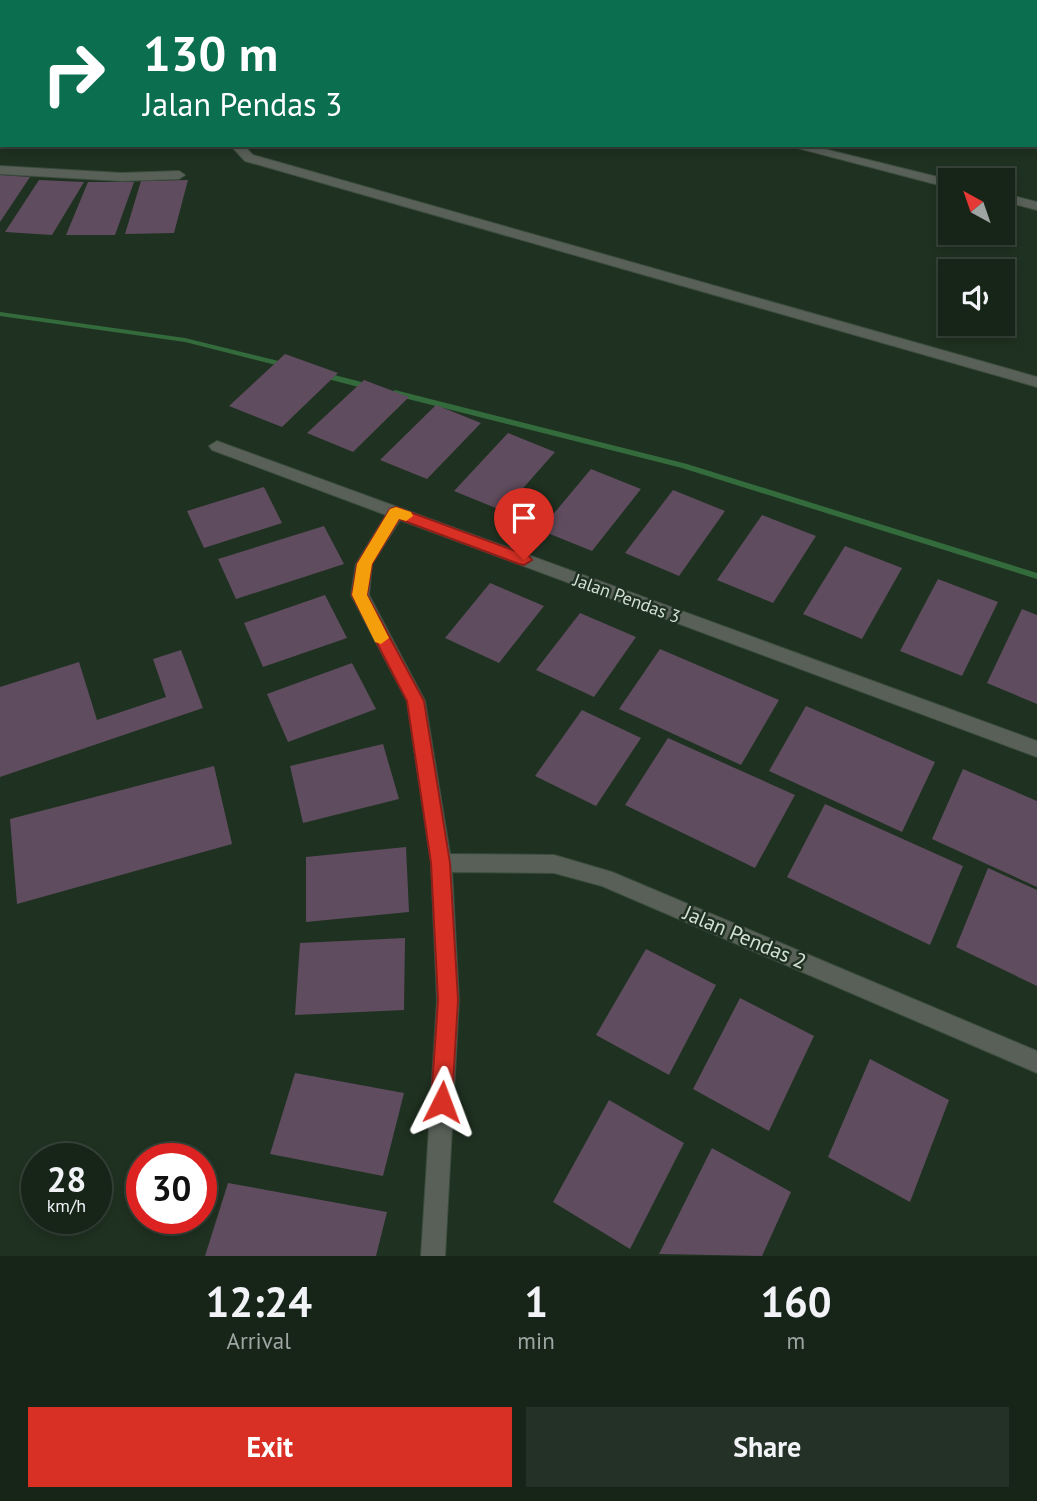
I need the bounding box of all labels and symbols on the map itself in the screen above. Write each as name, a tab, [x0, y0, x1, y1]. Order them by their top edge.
north arrow	[938, 168, 1015, 245]
pin	[494, 488, 554, 560]
street label: Jalan Pendas 3	[569, 568, 684, 628]
street label: Jalan Pendas 2	[679, 899, 811, 975]
position arrow	[405, 1065, 479, 1139]
speed limit sign: 30	[126, 1143, 217, 1234]

